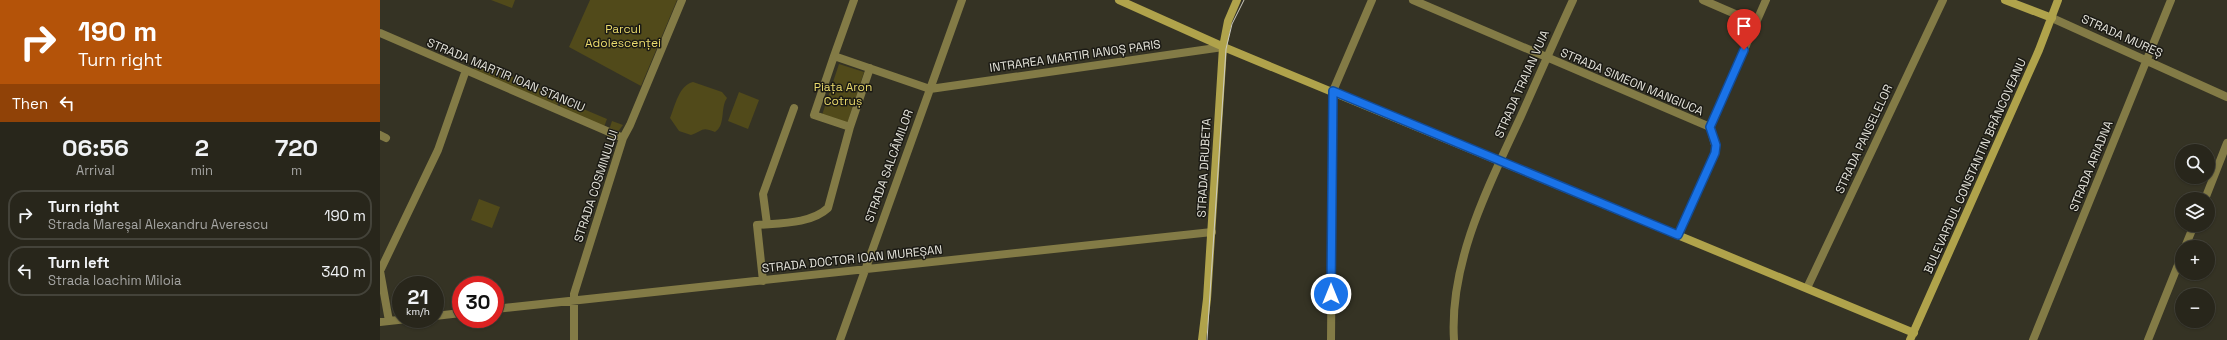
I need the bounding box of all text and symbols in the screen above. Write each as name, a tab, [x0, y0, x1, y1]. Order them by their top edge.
pin	[1727, 9, 1761, 50]
street label: STRADA MUREȘ	[2079, 11, 2165, 61]
text: 190 m	[78, 13, 157, 49]
icon: arrive	[1733, 15, 1755, 37]
icon: right	[12, 16, 64, 68]
park label: Parcul Adolescenței	[585, 21, 661, 51]
street label: STRADA TRAIAN VUIA	[1491, 27, 1553, 141]
street label: STRADA MARTIR IOAN STANCIU	[424, 34, 588, 116]
street label: INTRAREA MARTIR IANOȘ PARIS	[988, 36, 1162, 76]
street label: STRADA SIMEON MANGIUCA	[1558, 45, 1706, 120]
text: Turn right	[78, 48, 162, 71]
street label: BULEVARDUL CONSTANTIN BRÂNCOVEANU	[1920, 56, 2030, 276]
park label: Piața Aron Cotruș	[814, 79, 872, 109]
street label: STRADA PANSELELOR	[1832, 82, 1896, 196]
icon: left	[56, 92, 78, 114]
text: Then	[12, 94, 48, 113]
street label: STRADA SALCÂMILOR	[861, 107, 917, 225]
street label: STRADA DRUBETA	[1193, 117, 1215, 218]
street label: STRADA ARIADNA	[2066, 118, 2117, 214]
street label: STRADA COSMINULUI	[570, 128, 622, 244]
text: 06:56	[62, 132, 129, 163]
text: 2	[195, 132, 209, 163]
text: 720	[275, 132, 318, 163]
map controls	[2175, 144, 2215, 328]
button: search	[2175, 144, 2215, 184]
text: Arrival	[76, 162, 115, 179]
text: min	[191, 162, 213, 179]
text: m	[291, 162, 302, 179]
button: layers	[2175, 192, 2215, 232]
text: Turn right	[48, 197, 119, 216]
icon: right	[14, 204, 36, 226]
text: 190 m	[324, 206, 366, 225]
text: Strada Mareșal Alexandru Averescu	[48, 216, 268, 233]
button: +	[2175, 240, 2215, 280]
street label: STRADA DOCTOR IOAN MUREȘAN	[761, 242, 943, 276]
text: Turn left	[48, 253, 110, 272]
icon: left	[14, 260, 36, 282]
text: 340 m	[321, 262, 366, 281]
text: Strada Ioachim Miloia	[48, 272, 181, 289]
position arrow	[1310, 273, 1352, 315]
speed limit sign: 30	[452, 276, 504, 328]
text: 21	[408, 284, 428, 310]
button: −	[2175, 288, 2215, 328]
text: km/h	[406, 305, 430, 318]

